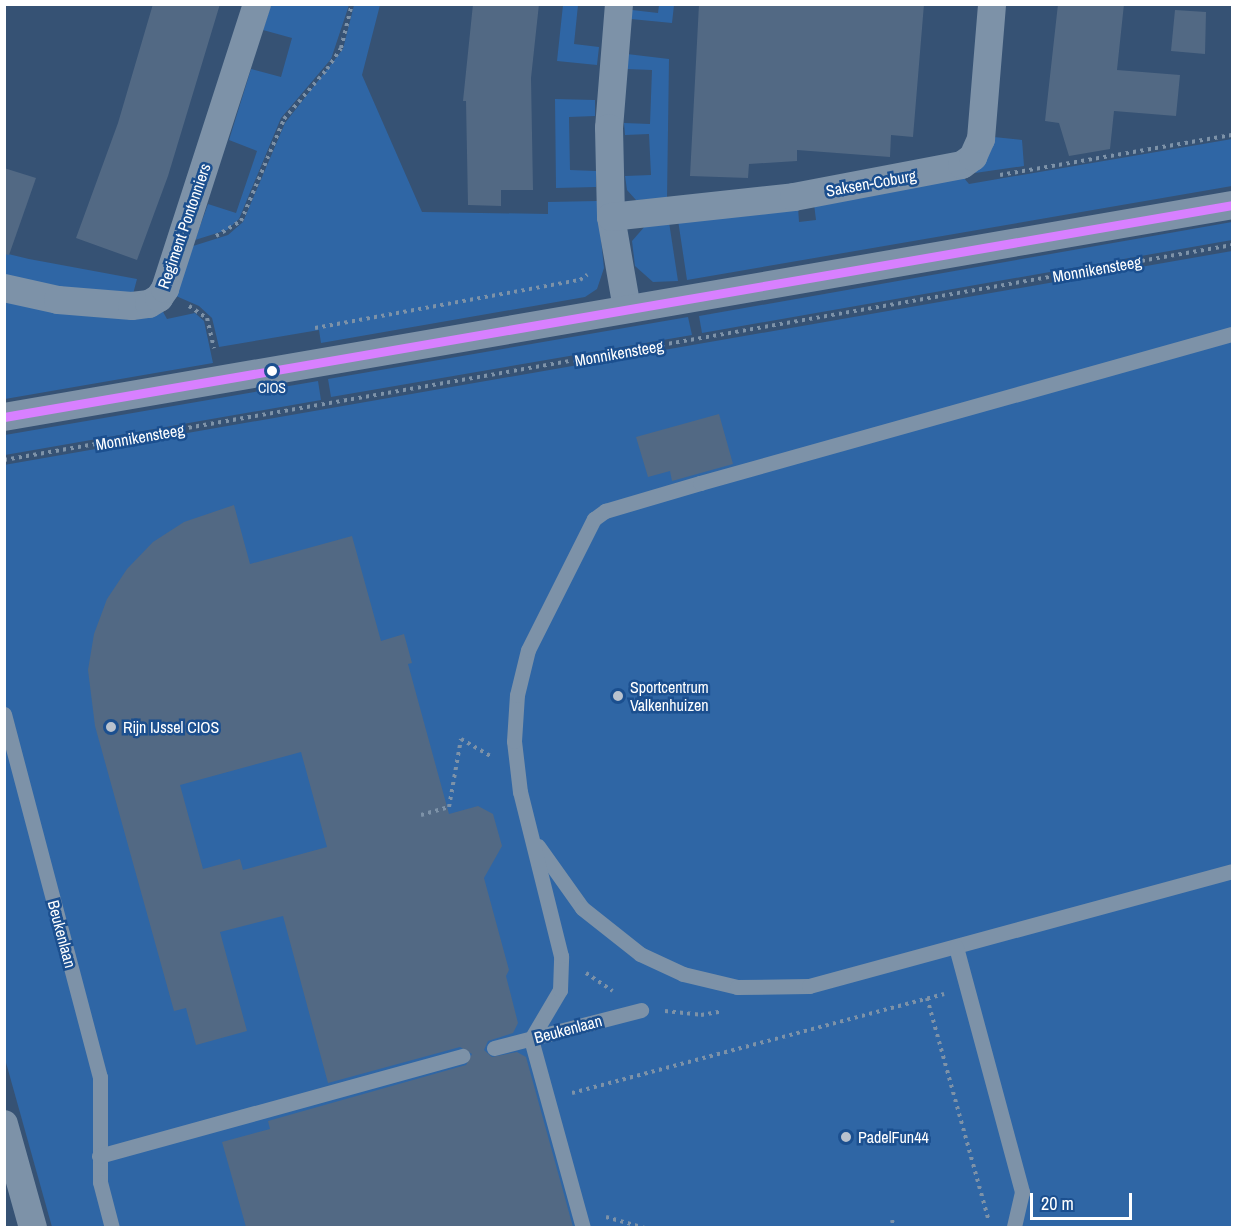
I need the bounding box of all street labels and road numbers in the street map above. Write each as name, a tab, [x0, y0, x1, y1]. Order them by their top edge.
street label: Regiment Pontonniers	[154, 161, 214, 291]
street label: Saksen-Coburg	[824, 166, 918, 200]
street label: Monnikensteeg	[1051, 252, 1143, 286]
street label: Monnikensteeg	[573, 336, 665, 370]
street label: Monnikensteeg	[94, 420, 186, 454]
street label: Beukenlaan	[44, 898, 80, 970]
street label: Beukenlaan	[532, 1011, 604, 1047]

